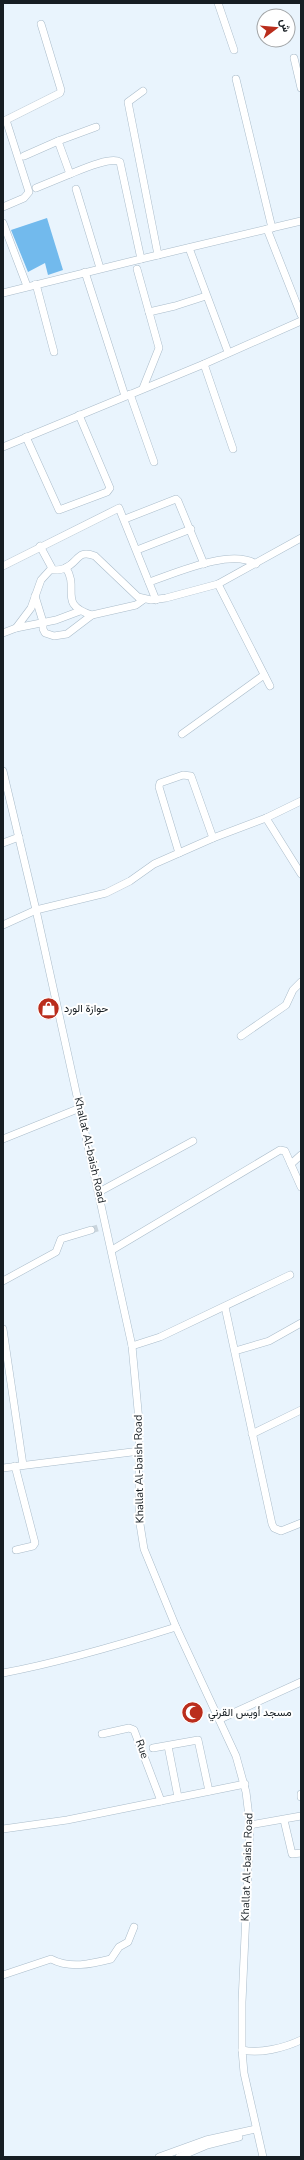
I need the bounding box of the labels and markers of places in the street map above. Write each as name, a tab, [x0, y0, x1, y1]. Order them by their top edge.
shop icon: حوازة الورد	[36, 995, 62, 1021]
place label: حوازة الورد	[64, 1001, 108, 1016]
mosque icon: مسجد أويس القرني	[180, 1699, 206, 1725]
place label: مسجد أويس القرني	[208, 1705, 292, 1722]

